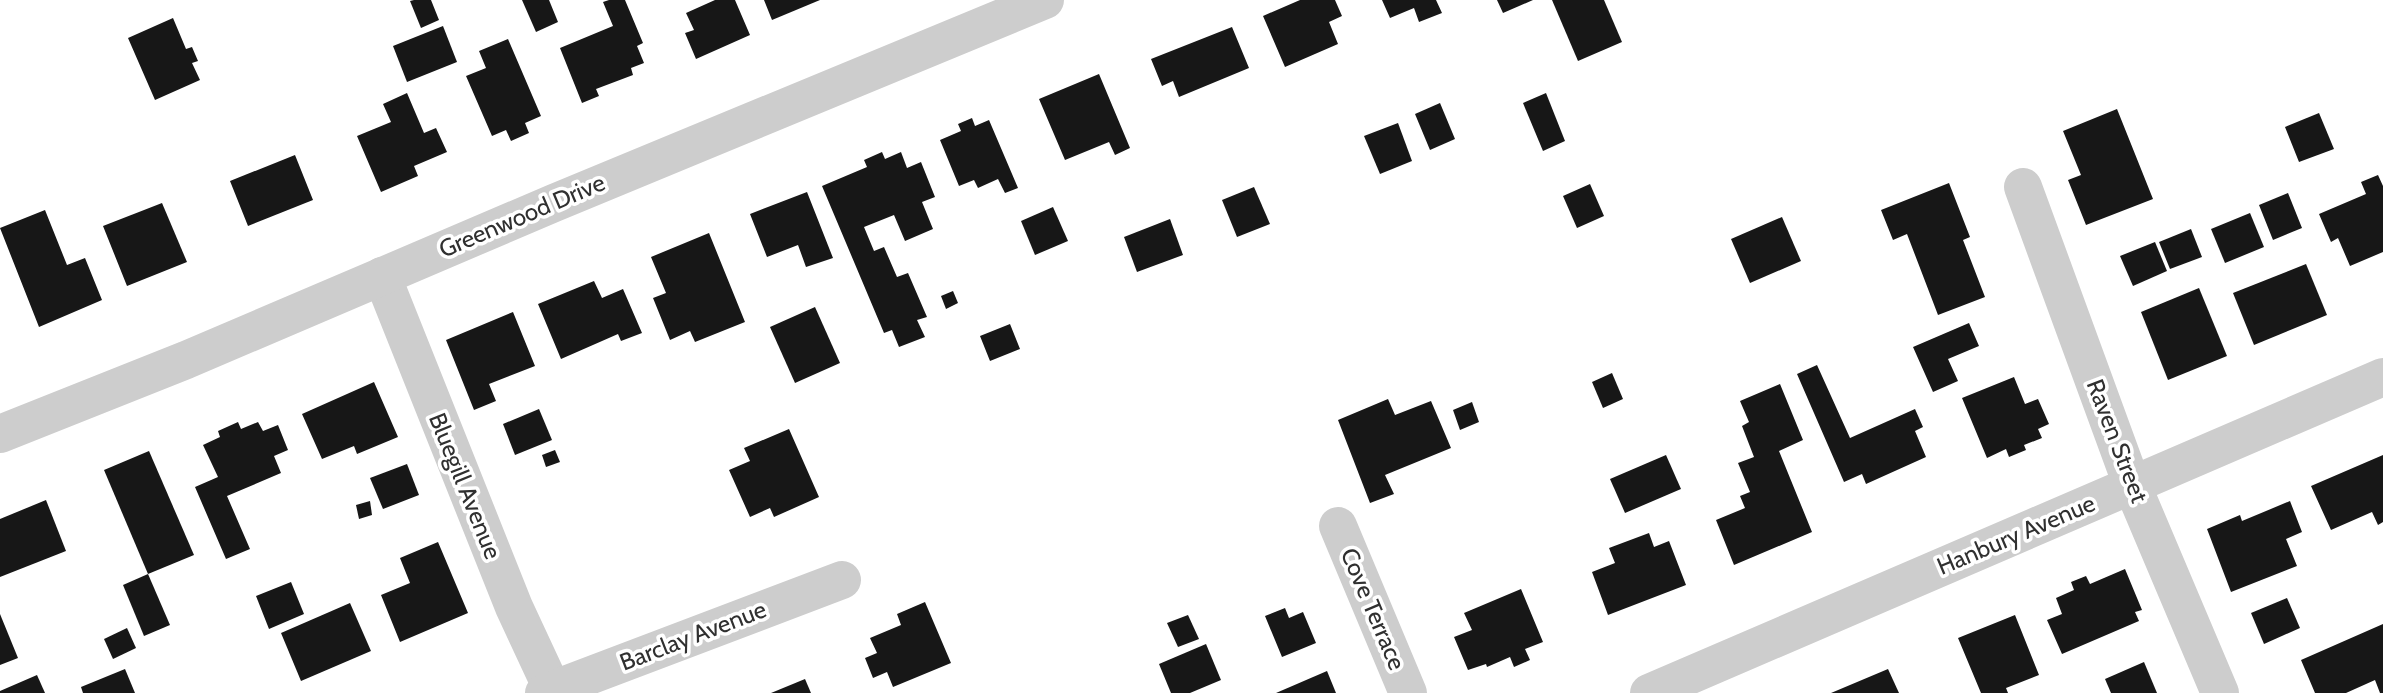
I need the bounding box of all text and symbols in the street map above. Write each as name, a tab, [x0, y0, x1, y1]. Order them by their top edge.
street label: Greenwood Drive	[435, 168, 609, 264]
street label: Raven Street	[2081, 375, 2154, 507]
street label: Bluegill Avenue	[423, 409, 508, 563]
street label: Hanbury Avenue	[1932, 488, 2099, 581]
street label: Cove Terrace	[1335, 544, 1412, 674]
street label: Barclay Avenue	[616, 594, 770, 677]

